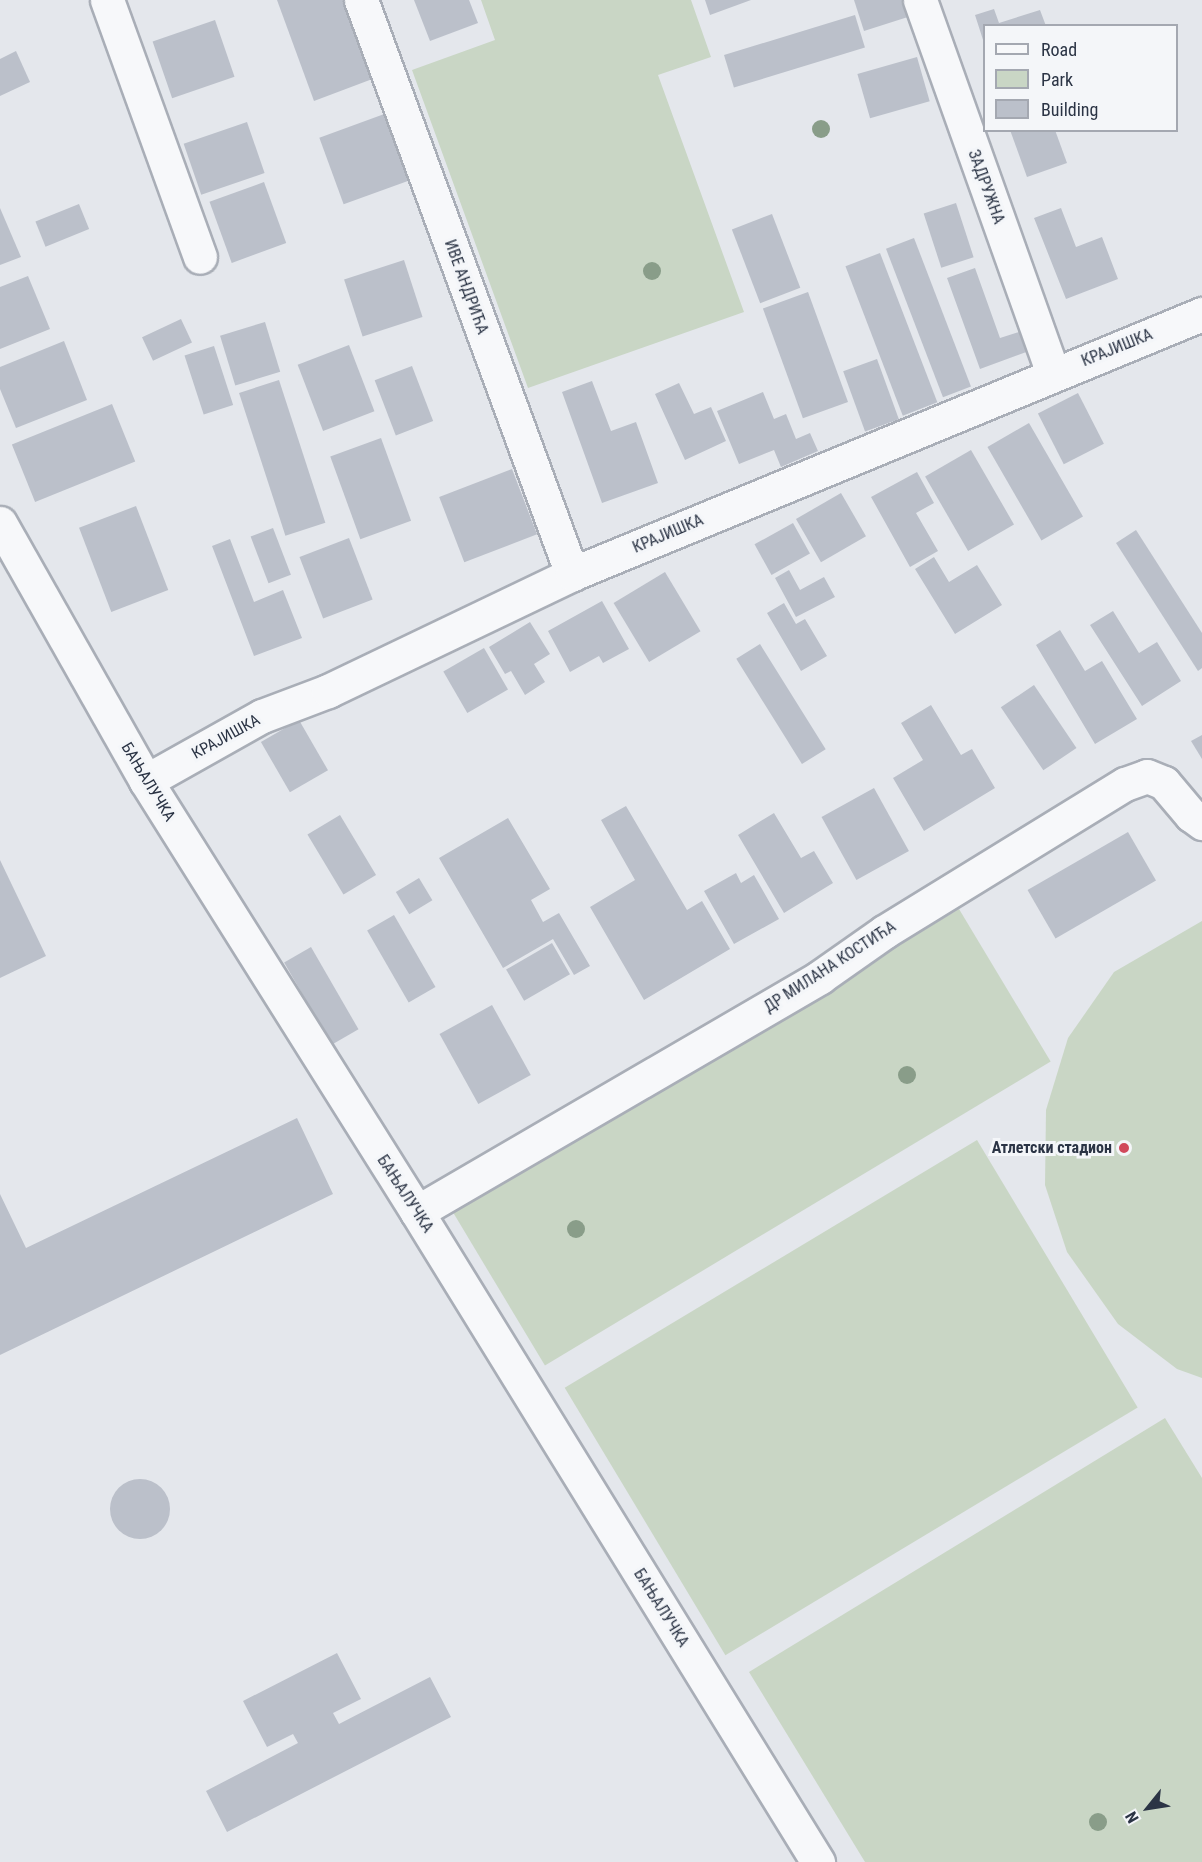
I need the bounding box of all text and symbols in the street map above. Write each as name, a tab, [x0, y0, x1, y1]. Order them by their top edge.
legend	[983, 24, 1178, 132]
text: Road	[1041, 39, 1077, 60]
text: Park	[1041, 69, 1073, 90]
text: Building	[1041, 99, 1098, 120]
street label: ЗАДРУЖНА	[964, 147, 1008, 227]
street label: ИВЕ АНДРИЋА	[440, 237, 492, 337]
street label: КРАЈИШКА	[1079, 325, 1155, 371]
street label: КРАЈИШКА	[630, 511, 706, 557]
street label: КРАЈИШКА	[189, 710, 263, 764]
street label: БАЊАЛУЧКА	[117, 739, 179, 825]
street label: ДР МИЛАНА КОСТИЋА	[761, 917, 899, 1017]
place label: Атлетски стадион	[992, 1138, 1112, 1158]
marker: Атлетски стадион	[1117, 1141, 1131, 1155]
street label: БАЊАЛУЧКА	[373, 1152, 437, 1236]
street label: БАЊАЛУЧКА	[629, 1565, 693, 1651]
north arrow	[1118, 1778, 1178, 1838]
text: N	[1121, 1808, 1143, 1826]

